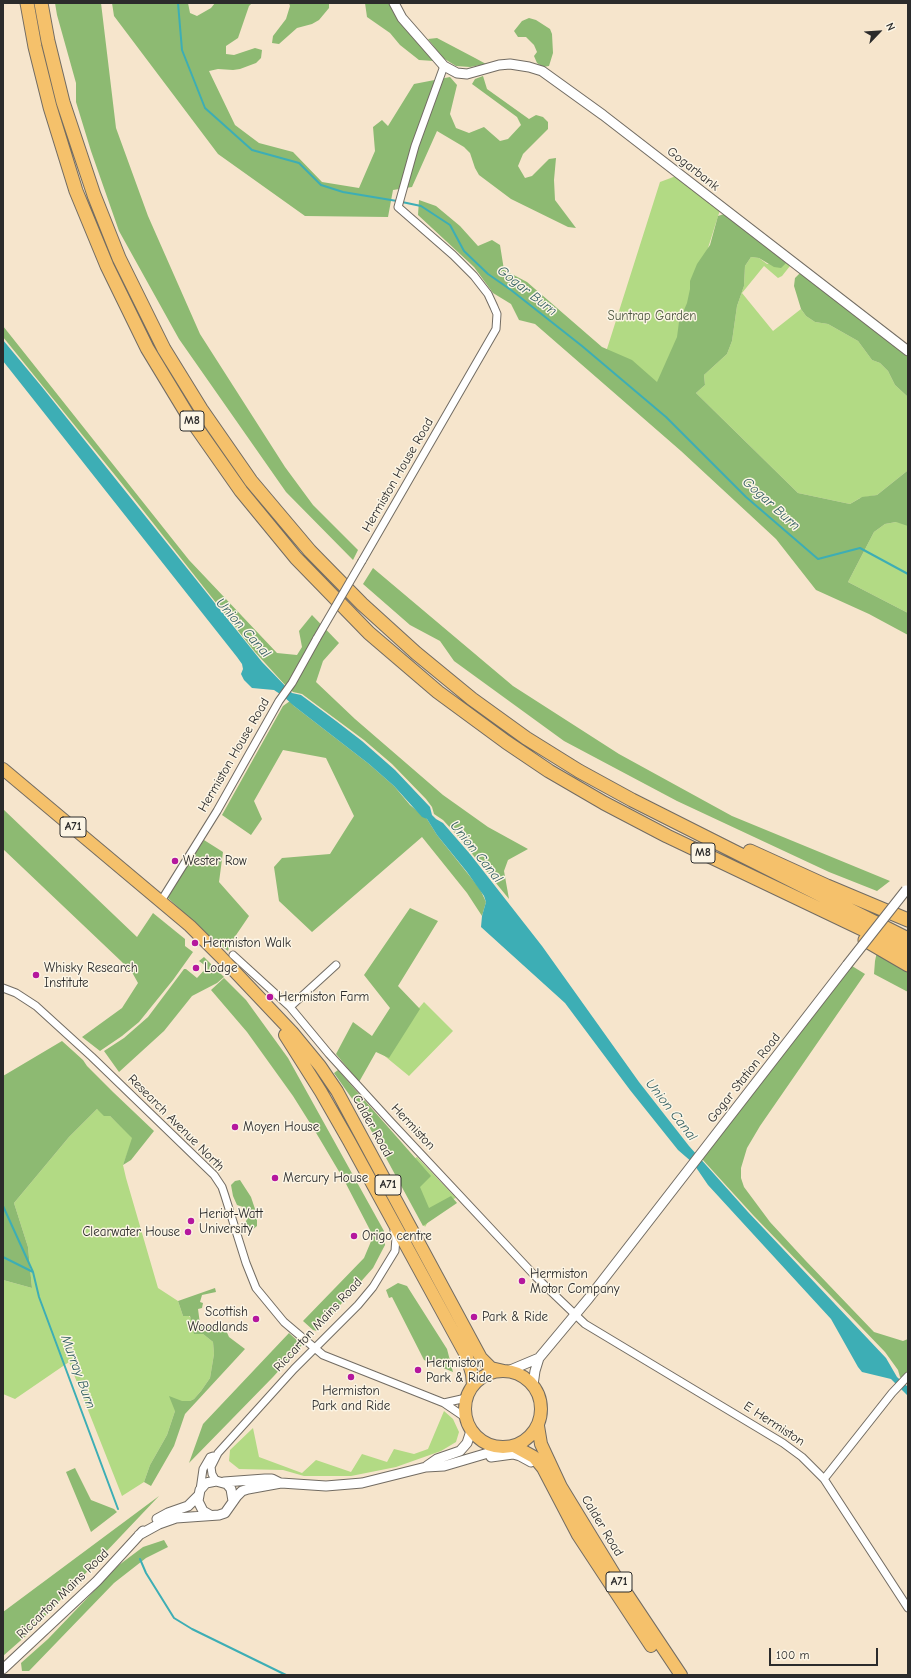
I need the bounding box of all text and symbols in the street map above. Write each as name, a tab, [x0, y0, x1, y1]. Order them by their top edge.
north arrow	[859, 12, 899, 52]
text: N	[883, 21, 898, 33]
street label: Gogarbank	[664, 144, 722, 194]
water label: Gogar Burn	[494, 262, 560, 320]
park label: Suntrap Garden	[608, 308, 696, 324]
road number: M8	[180, 411, 204, 431]
street label: Hermiston House Road	[359, 415, 437, 535]
water label: Gogar Burn	[739, 474, 803, 534]
water label: Union Canal	[212, 595, 274, 661]
street label: Hermiston House Road	[195, 695, 273, 815]
road number: A71	[60, 817, 86, 837]
water label: Union Canal	[446, 818, 506, 886]
road number: M8	[691, 843, 715, 863]
place label: Wester Row	[183, 853, 247, 869]
marker: Wester Row	[170, 856, 180, 866]
place label: Hermiston Walk	[203, 935, 291, 951]
marker: Hermiston Walk	[190, 938, 200, 948]
place label: Whisky Research Institute	[44, 960, 138, 991]
place label: Lodge	[204, 960, 237, 976]
marker: Lodge	[191, 963, 201, 973]
marker: Whisky Research Institute	[31, 970, 41, 980]
place label: Hermiston Farm	[278, 989, 369, 1005]
marker: Hermiston Farm	[265, 992, 275, 1002]
street label: Gogar Station Road	[704, 1030, 784, 1126]
street label: Research Avenue North	[124, 1071, 228, 1175]
water label: Union Canal	[642, 1076, 700, 1144]
street label: Calder Road	[349, 1092, 395, 1160]
street label: Hermiston	[388, 1101, 438, 1153]
place label: Moyen House	[243, 1119, 319, 1135]
marker: Moyen House	[230, 1122, 240, 1132]
place label: Mercury House	[283, 1170, 368, 1186]
marker: Mercury House	[270, 1173, 280, 1183]
road number: A71	[375, 1175, 401, 1195]
place label: Heriot-Watt University	[199, 1206, 263, 1237]
marker: Heriot-Watt University	[186, 1216, 196, 1226]
place label: Clearwater House	[82, 1224, 180, 1240]
marker: Clearwater House	[183, 1227, 193, 1237]
place label: Origo centre	[362, 1228, 432, 1244]
marker: Origo centre	[349, 1231, 359, 1241]
place label: Hermiston Motor Company	[530, 1266, 620, 1297]
street label: Riccarton Mains Road	[271, 1275, 365, 1375]
marker: Hermiston Motor Company	[517, 1276, 527, 1286]
place label: Scottish Woodlands	[188, 1304, 248, 1335]
place label: Park & Ride	[482, 1309, 548, 1325]
marker: Park & Ride	[469, 1312, 479, 1322]
marker: Scottish Woodlands	[251, 1314, 261, 1324]
water label: Murray Burn	[57, 1333, 99, 1411]
place label: Hermiston Park & Ride	[426, 1355, 492, 1386]
marker: Hermiston Park & Ride	[413, 1365, 423, 1375]
marker: Hermiston Park and Ride	[346, 1372, 356, 1382]
place label: Hermiston Park and Ride	[312, 1383, 390, 1414]
street label: E Hermiston	[740, 1398, 808, 1450]
street label: Calder Road	[578, 1493, 626, 1559]
street label: Riccarton Mains Road	[14, 1546, 112, 1642]
road number: A71	[606, 1572, 632, 1592]
scale bar	[771, 1640, 880, 1666]
text: 100 m	[776, 1648, 809, 1662]

